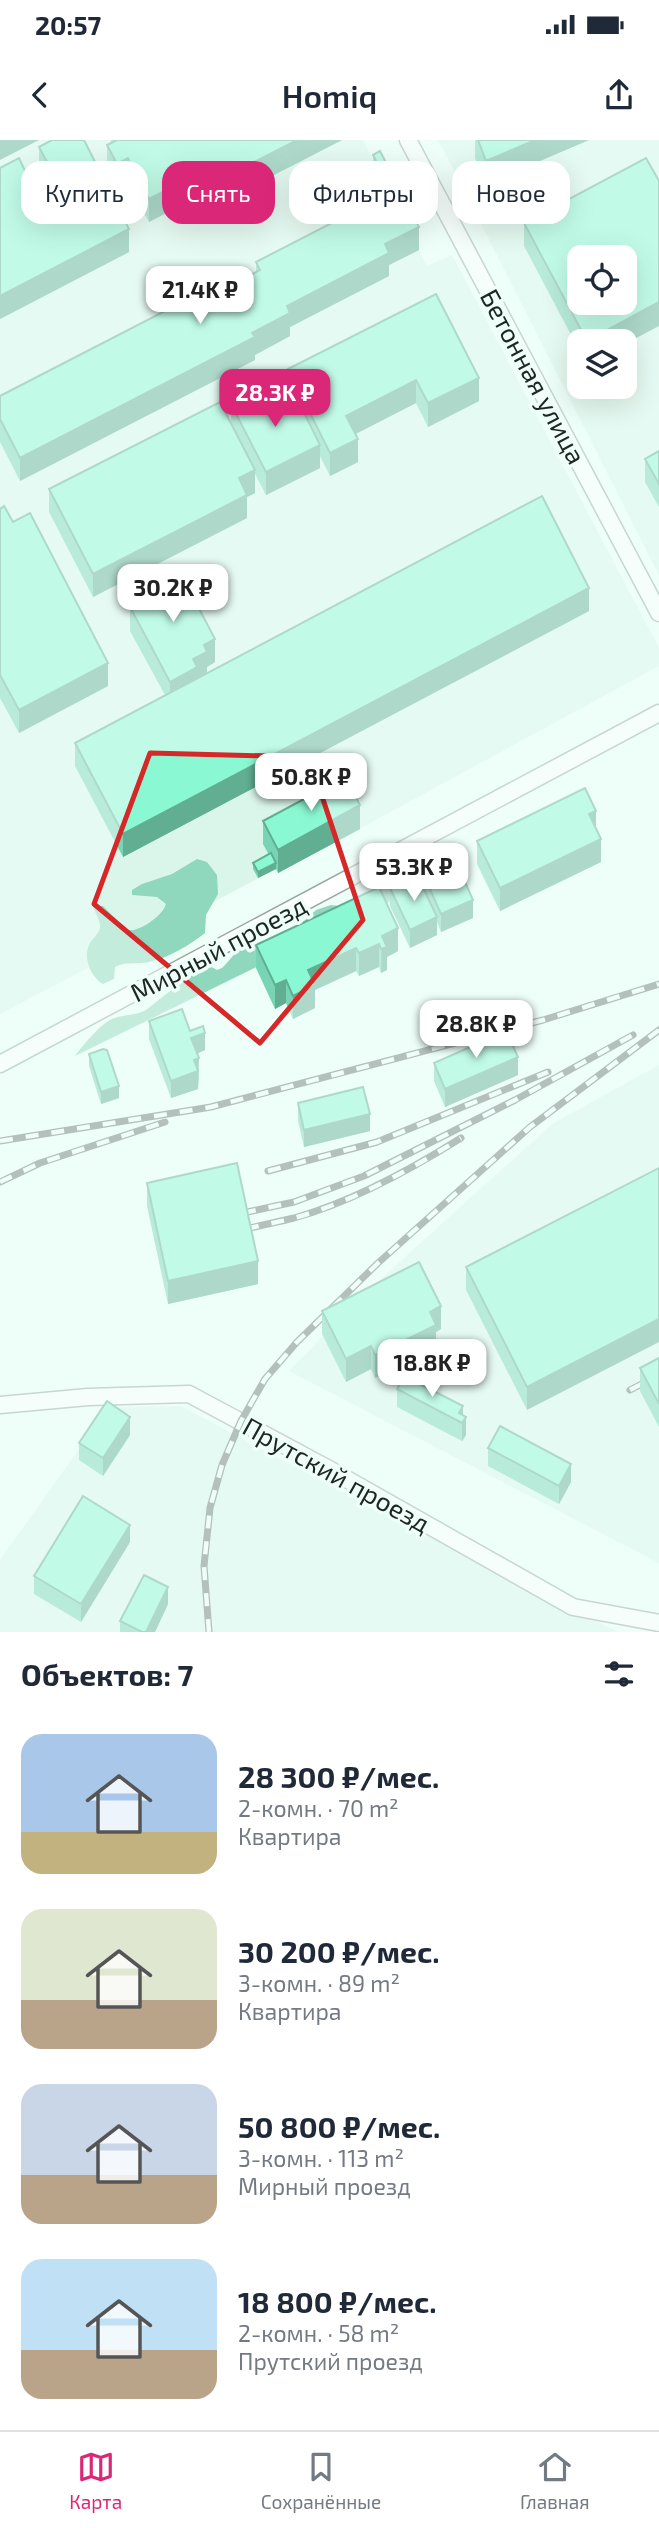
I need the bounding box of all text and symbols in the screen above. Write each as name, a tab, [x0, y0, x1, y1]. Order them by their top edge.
text: 20:57	[35, 9, 101, 40]
icon: back	[21, 76, 59, 114]
text: Homiq	[282, 76, 377, 114]
icon: share	[600, 76, 638, 114]
chip: Купить	[21, 161, 148, 224]
chip: Снять	[162, 161, 275, 224]
chip: Фильтры	[289, 161, 438, 224]
chip: Новое	[452, 161, 570, 224]
map controls	[567, 245, 637, 399]
button: locate	[567, 245, 637, 315]
pin: 21.4K ₽	[135, 267, 265, 326]
text: 21.4K ₽	[162, 275, 238, 303]
street label: Бетонная улица	[474, 283, 593, 469]
button: layers	[567, 329, 637, 399]
pin: 28.3K ₽	[210, 370, 340, 429]
text: 28.3K ₽	[235, 378, 315, 406]
pin: 30.2K ₽	[108, 564, 238, 624]
text: 30.2K ₽	[133, 573, 213, 601]
pin: 50.8K ₽	[246, 754, 376, 813]
text: 50.8K ₽	[271, 762, 351, 790]
pin: 53.3K ₽	[349, 844, 479, 903]
text: 53.3K ₽	[375, 852, 453, 880]
street label: Мирный проезд	[125, 888, 311, 1008]
pin: 28.8K ₽	[411, 1000, 541, 1060]
text: 28.8K ₽	[436, 1009, 516, 1037]
pin: 18.8K ₽	[367, 1340, 497, 1399]
text: 18.8K ₽	[393, 1348, 471, 1376]
street label: Прутский проезд	[238, 1410, 436, 1539]
icon: filters	[600, 1655, 638, 1693]
text: Объектов: 7	[21, 1656, 193, 1692]
text: 28 300 ₽/мес.	[238, 1758, 439, 1794]
icon: home	[77, 1762, 161, 1846]
text: 2-комн. · 70 m²	[238, 1794, 399, 1822]
text: Квартира	[238, 1822, 342, 1850]
text: 30 200 ₽/мес.	[238, 1933, 440, 1969]
icon: home	[77, 1937, 161, 2021]
text: 3-комн. · 89 m²	[238, 1969, 400, 1997]
text: Квартира	[238, 1997, 342, 2025]
text: 50 800 ₽/мес.	[238, 2108, 440, 2144]
icon: home	[77, 2112, 161, 2196]
text: 3-комн. · 113 m²	[238, 2144, 404, 2172]
text: Мирный проезд	[238, 2172, 411, 2200]
text: 18 800 ₽/мес.	[238, 2283, 437, 2319]
icon: home	[77, 2287, 161, 2371]
text: 2-комн. · 58 m²	[238, 2319, 399, 2347]
text: Прутский проезд	[238, 2347, 423, 2375]
tab: Карта	[69, 2448, 122, 2513]
tab: Сохранённые	[261, 2448, 381, 2513]
tab: Главная	[520, 2448, 590, 2513]

